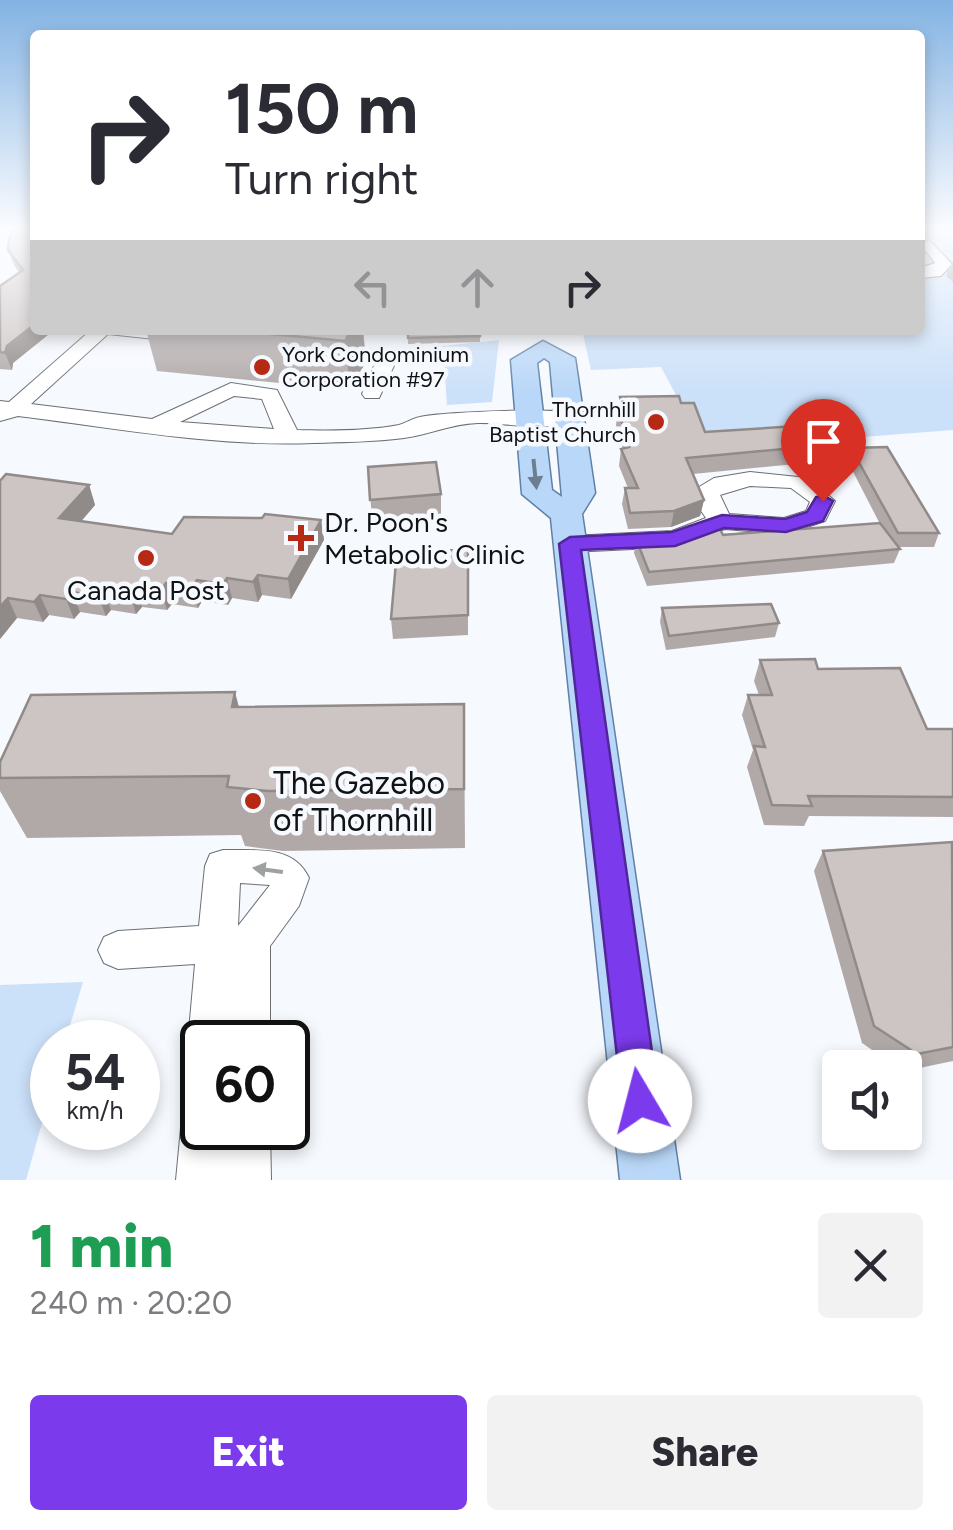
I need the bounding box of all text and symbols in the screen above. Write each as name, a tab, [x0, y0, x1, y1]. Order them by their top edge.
text: 150 m	[225, 66, 418, 151]
icon: right	[60, 70, 190, 200]
text: Turn right	[225, 151, 418, 205]
icon: left	[345, 260, 400, 315]
icon: ahead	[450, 260, 505, 315]
icon: right	[555, 260, 610, 315]
place label: York Condominium Corporation #97	[282, 341, 469, 393]
marker: York Condominium Corporation #97	[251, 356, 273, 378]
place label: Thornhill Baptist Church	[489, 396, 636, 448]
pin	[781, 399, 866, 502]
marker: Thornhill Baptist Church	[645, 411, 667, 433]
icon: arrive	[796, 414, 851, 469]
one-way arrow	[528, 458, 544, 490]
place label: Dr. Poon's Metabolic Clinic	[324, 505, 525, 571]
marker: Dr. Poon's Metabolic Clinic	[288, 525, 314, 551]
marker: Canada Post	[135, 547, 157, 569]
place label: Canada Post	[67, 573, 225, 607]
place label: The Gazebo of Thornhill	[273, 764, 445, 839]
marker: The Gazebo of Thornhill	[242, 790, 264, 812]
one-way arrow	[251, 862, 283, 878]
speed limit sign: 60	[180, 1020, 310, 1150]
text: 54	[65, 1042, 125, 1103]
position arrow	[588, 1049, 692, 1153]
map controls	[822, 1050, 922, 1150]
button: sound	[822, 1050, 922, 1150]
text: km/h	[66, 1095, 124, 1125]
text: 1 min	[30, 1210, 173, 1282]
button: close	[818, 1213, 923, 1318]
text: 240 m · 20:20	[30, 1284, 232, 1322]
button: Exit	[30, 1395, 467, 1510]
button: Share	[487, 1395, 923, 1510]

